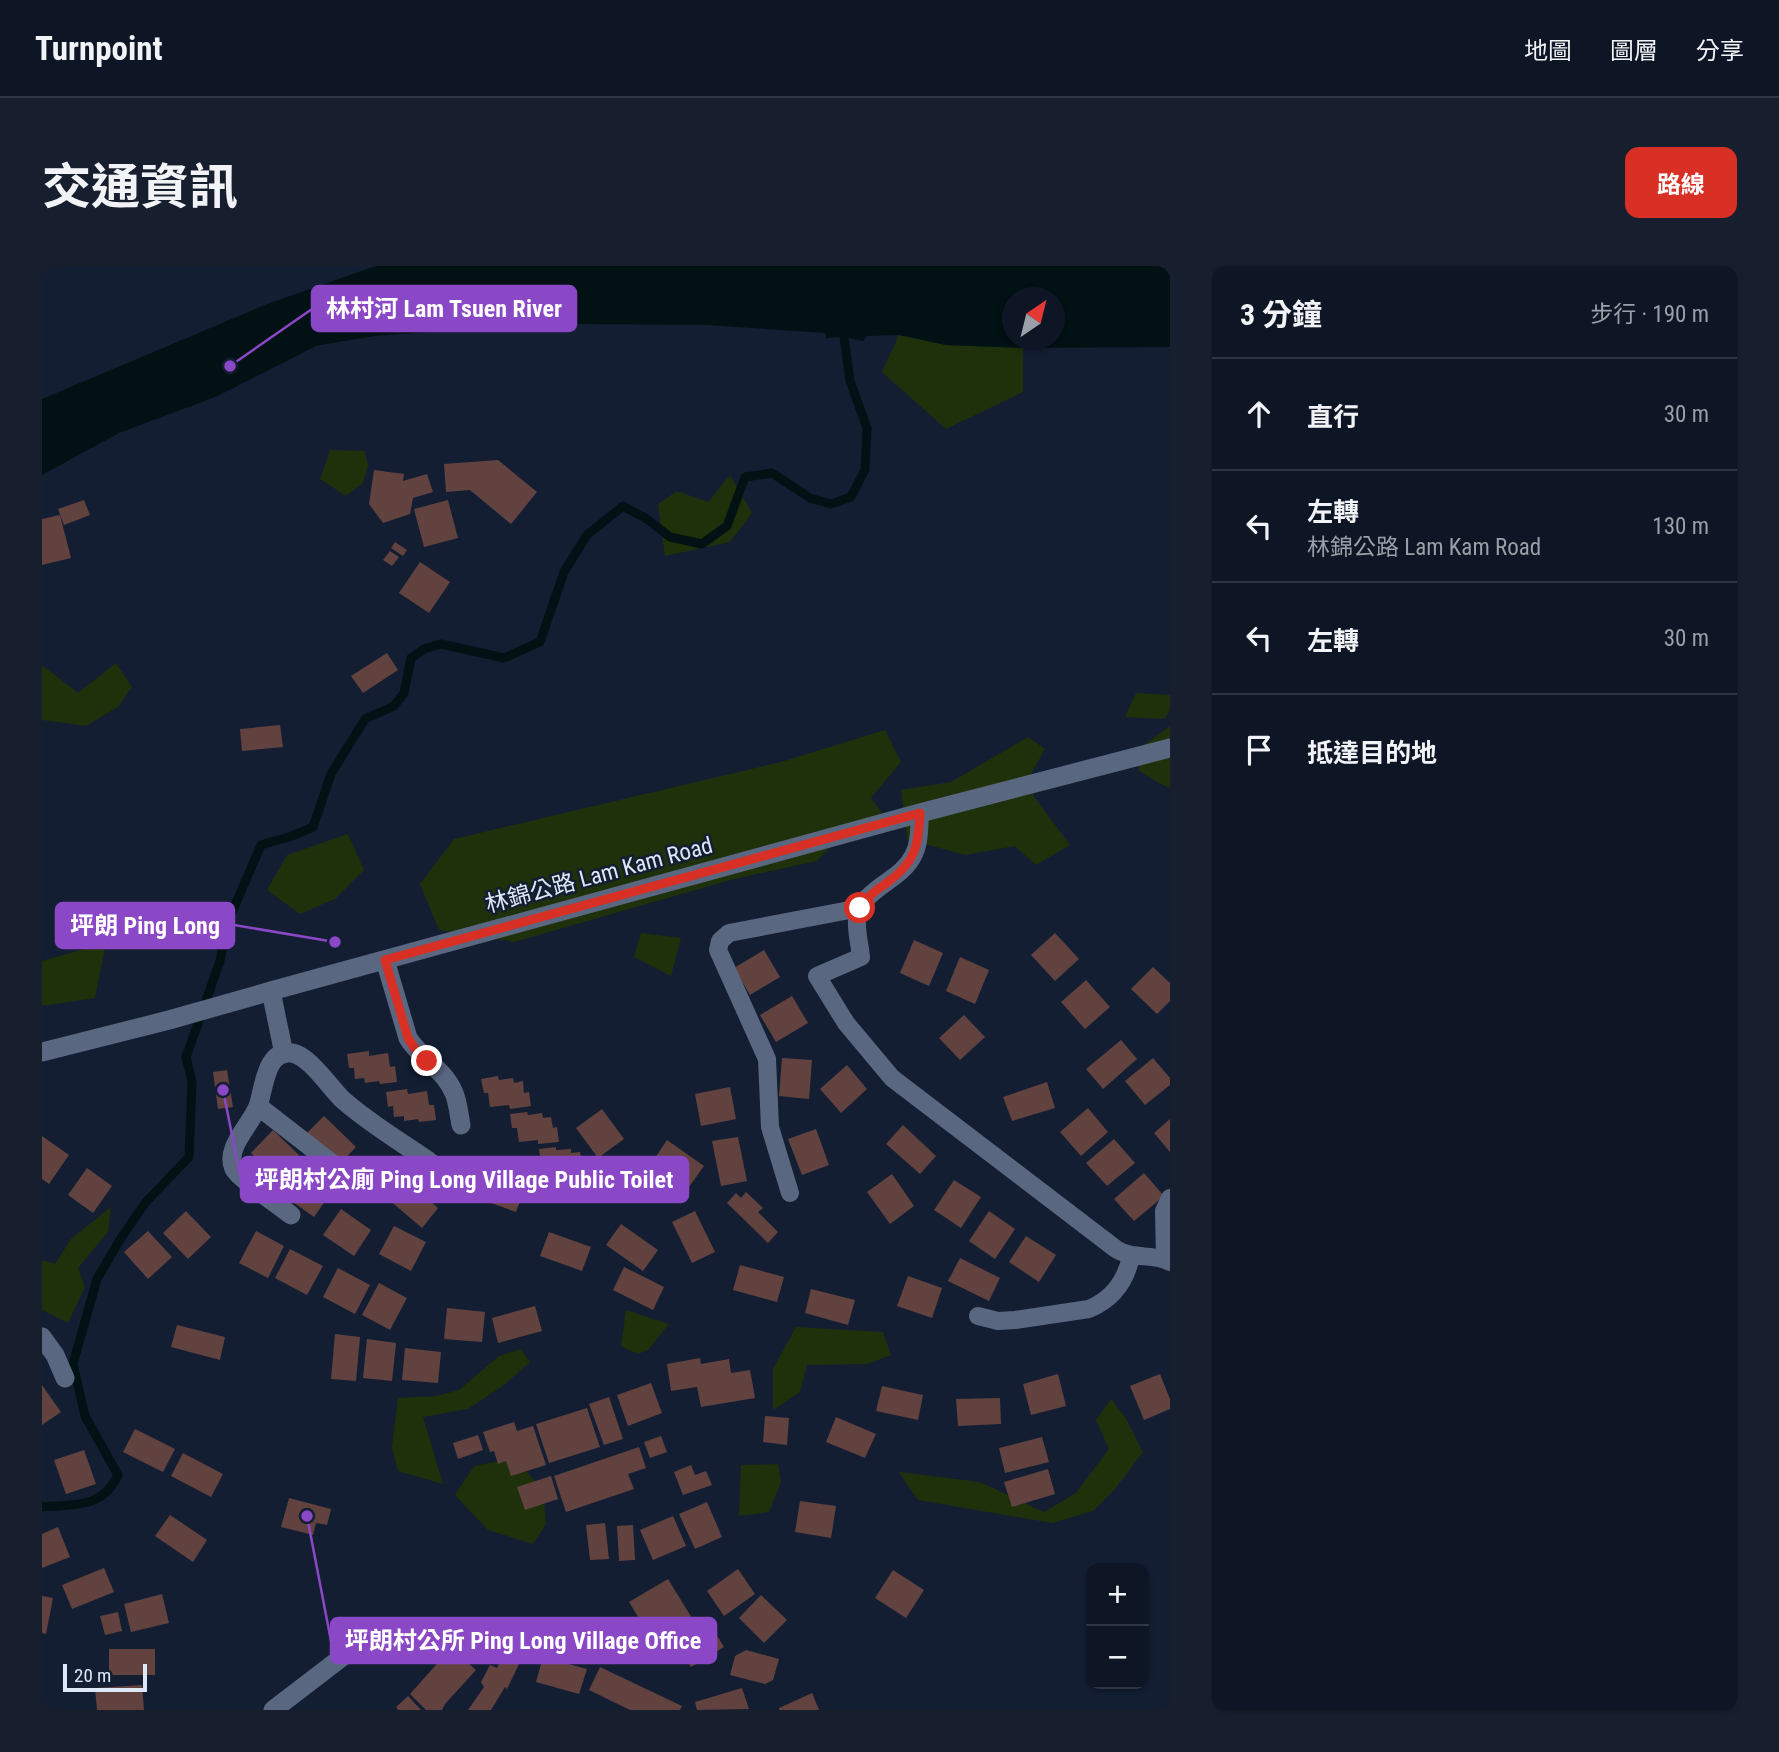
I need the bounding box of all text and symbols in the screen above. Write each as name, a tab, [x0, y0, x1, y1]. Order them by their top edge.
text: Turnpoint	[35, 29, 163, 68]
text: 地圖	[1524, 37, 1572, 65]
text: 圖層	[1610, 37, 1658, 65]
text: 分享	[1696, 37, 1744, 65]
button: 路線	[1625, 147, 1737, 218]
text: 交通資訊	[42, 159, 238, 216]
callout: 林村河 Lam Tsuen River	[312, 286, 576, 331]
north arrow	[1002, 287, 1065, 350]
text: 林村河 Lam Tsuen River	[326, 295, 562, 323]
text: 3 分鐘	[1240, 297, 1322, 332]
text: 步行 · 190 m	[1590, 301, 1709, 328]
icon: ahead	[1240, 395, 1278, 433]
text: 30 m	[1664, 401, 1709, 428]
text: 直行	[1307, 402, 1359, 432]
text: 左轉	[1307, 497, 1359, 527]
icon: left	[1240, 507, 1278, 545]
text: 130 m	[1652, 513, 1709, 540]
text: 林錦公路 Lam Kam Road	[1307, 534, 1541, 561]
icon: left	[1240, 619, 1278, 657]
text: 30 m	[1664, 625, 1709, 652]
text: 左轉	[1307, 626, 1359, 656]
icon: arrive	[1240, 731, 1278, 769]
text: 抵達目的地	[1307, 738, 1437, 768]
street label: 林錦公路 Lam Kam Road	[482, 832, 716, 918]
route start	[844, 892, 875, 923]
callout: 坪朗 Ping Long	[56, 903, 234, 948]
text: 坪朗 Ping Long	[70, 912, 220, 940]
route end	[411, 1045, 442, 1076]
callout: 坪朗村公廁 Ping Long Village Public Toilet	[241, 1157, 688, 1202]
text: 坪朗村公廁 Ping Long Village Public Toilet	[255, 1166, 673, 1194]
map controls	[1086, 1563, 1149, 1689]
button: +	[1086, 1563, 1149, 1626]
callout: 坪朗村公所 Ping Long Village Office	[331, 1618, 716, 1663]
button: −	[1086, 1626, 1149, 1689]
text: 坪朗村公所 Ping Long Village Office	[345, 1627, 701, 1655]
scale bar	[63, 1661, 147, 1693]
text: 20 m	[74, 1664, 111, 1687]

